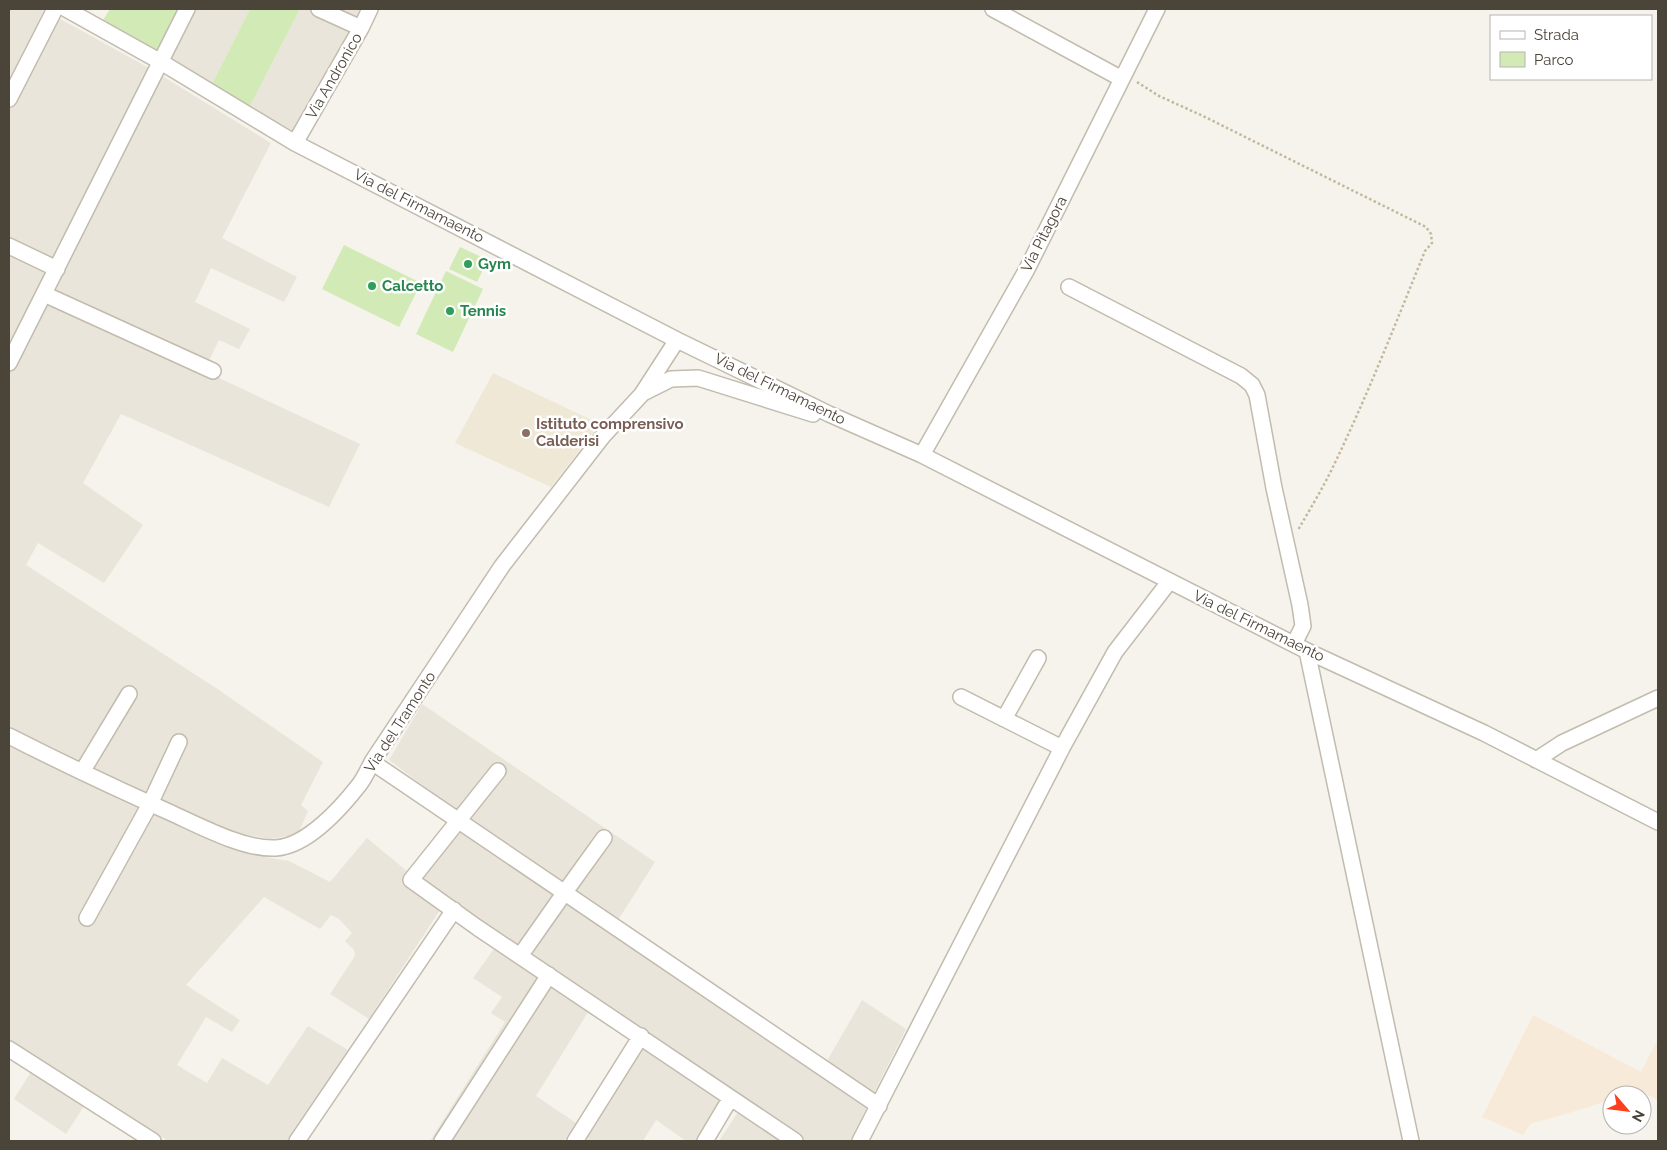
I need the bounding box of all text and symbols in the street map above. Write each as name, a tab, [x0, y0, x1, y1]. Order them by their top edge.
legend	[1490, 15, 1652, 80]
text: Strada	[1534, 26, 1579, 44]
street label: Via Andronico	[302, 30, 366, 122]
text: Parco	[1534, 51, 1574, 69]
street label: Via del Firmamaento	[351, 165, 487, 247]
street label: Via Pitagora	[1017, 193, 1071, 275]
place label: Gym	[478, 255, 511, 273]
marker: Gym	[462, 258, 474, 270]
place label: Calcetto	[382, 277, 443, 295]
marker: Calcetto	[366, 280, 378, 292]
place label: Tennis	[460, 302, 506, 320]
marker: Tennis	[444, 305, 456, 317]
street label: Via del Firmamaento	[712, 349, 849, 429]
place label: Istituto comprensivo Calderisi	[536, 415, 684, 450]
marker: Istituto comprensivo Calderisi	[520, 427, 532, 439]
street label: Via del Firmamaento	[1191, 586, 1328, 666]
street label: Via del Tramonto	[361, 668, 439, 776]
north arrow	[1602, 1085, 1652, 1135]
text: N	[1629, 1108, 1648, 1125]

